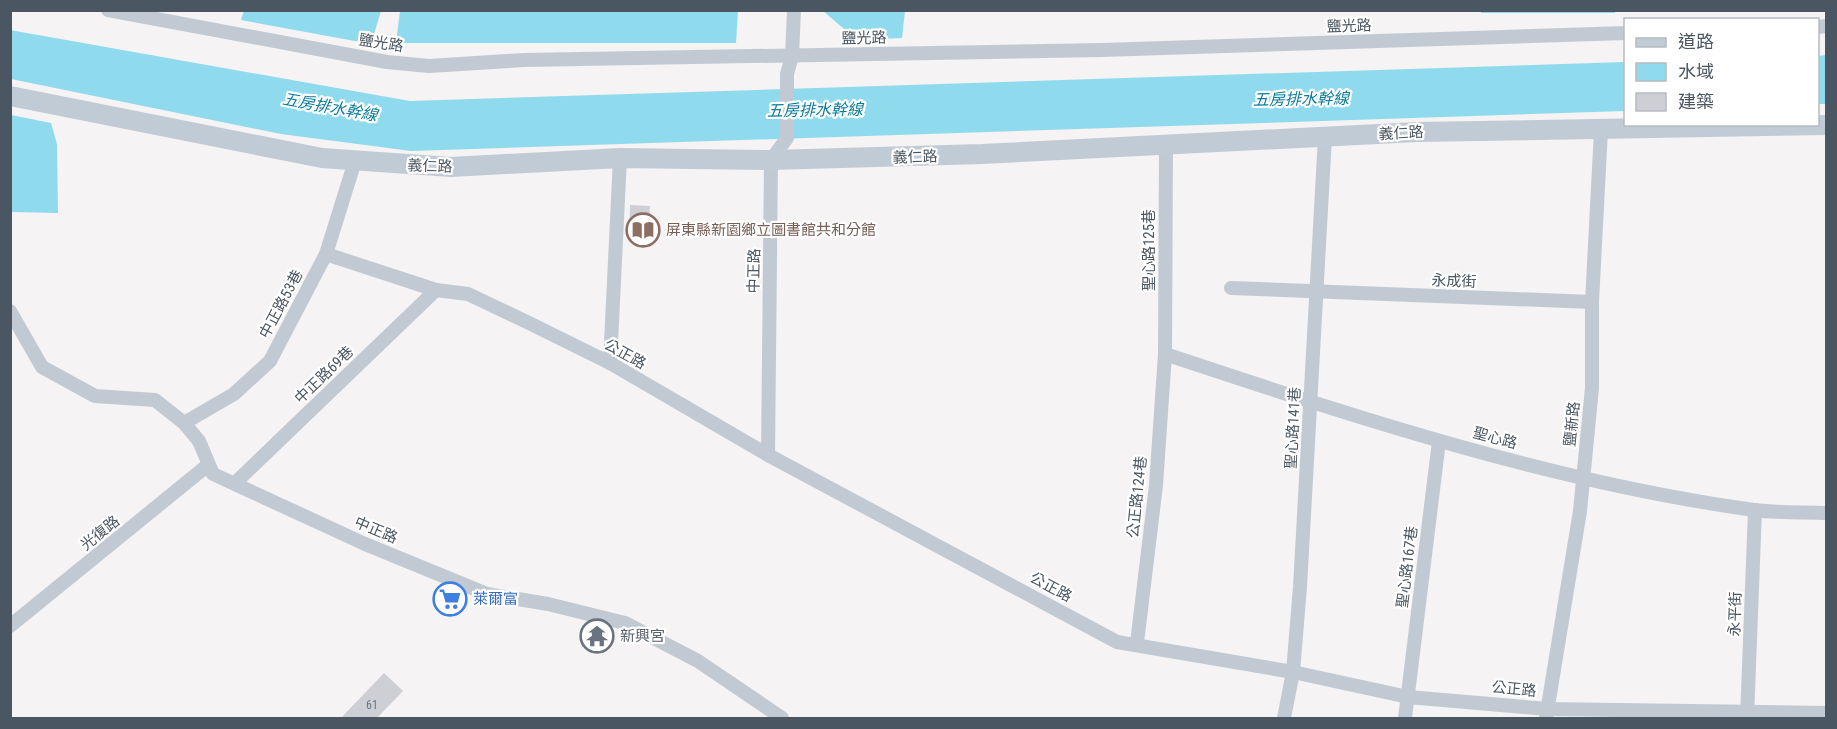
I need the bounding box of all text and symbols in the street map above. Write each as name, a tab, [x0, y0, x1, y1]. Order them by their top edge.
street label: 鹽光路	[1326, 16, 1372, 36]
legend	[1624, 18, 1819, 126]
street label: 鹽光路	[841, 29, 887, 47]
street label: 鹽光路	[357, 31, 405, 55]
text: 道路	[1678, 31, 1714, 52]
text: 水域	[1678, 61, 1714, 82]
water label: 五房排水幹線	[281, 89, 381, 125]
water label: 五房排水幹線	[1253, 89, 1351, 109]
text: 建築	[1678, 91, 1714, 112]
water label: 五房排水幹線	[767, 100, 865, 120]
street label: 義仁路	[1378, 123, 1424, 143]
street label: 義仁路	[892, 147, 938, 167]
street label: 義仁路	[407, 156, 453, 176]
street label: 聖心路125巷	[1140, 209, 1158, 291]
library icon: 屏東縣新園鄉立圖書館共和分館	[625, 212, 661, 248]
place label: 屏東縣新園鄉立圖書館共和分館	[666, 221, 876, 239]
street label: 中正路	[745, 248, 763, 294]
street label: 中正路53巷	[255, 267, 307, 341]
street label: 永成街	[1431, 271, 1477, 291]
street label: 公正路	[601, 335, 649, 373]
street label: 中正路69巷	[291, 343, 357, 407]
street label: 聖心路141巷	[1282, 386, 1304, 470]
street label: 鹽新路	[1561, 401, 1583, 447]
street label: 聖心路	[1471, 423, 1519, 453]
street label: 公正路124巷	[1124, 455, 1150, 539]
street label: 光復路	[77, 512, 123, 554]
street label: 中正路	[352, 513, 400, 547]
street label: 聖心路167巷	[1393, 525, 1421, 609]
street label: 公正路	[1027, 568, 1075, 606]
supermarket icon: 萊爾富	[432, 581, 468, 617]
place label: 萊爾富	[473, 590, 518, 608]
street label: 永平街	[1725, 591, 1745, 637]
temple icon: 新興宮	[579, 618, 615, 654]
place label: 新興宮	[620, 627, 665, 645]
street label: 公正路	[1491, 678, 1537, 700]
house number: 61	[366, 698, 378, 712]

